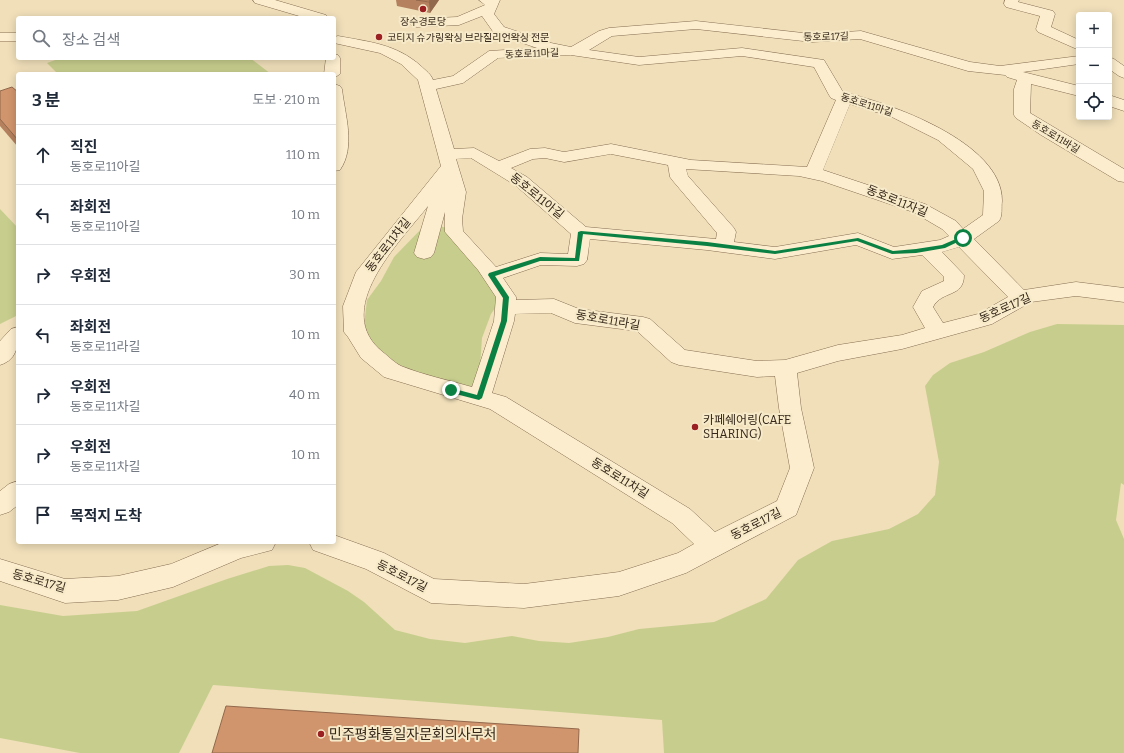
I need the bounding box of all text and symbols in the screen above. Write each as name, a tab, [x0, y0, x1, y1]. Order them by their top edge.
marker: 장수경로당	[418, 4, 428, 14]
map controls	[1076, 12, 1112, 120]
button: +	[1076, 12, 1112, 48]
search box	[16, 16, 336, 60]
place label: 장수경로당	[400, 16, 446, 28]
icon: search	[30, 27, 52, 49]
text: 장소 검색	[62, 31, 120, 49]
street label: 동호로17길	[803, 31, 849, 43]
marker: 코티지 슈가링왁싱 브라질리언왁싱 전문	[374, 32, 384, 42]
place label: 코티지 슈가링왁싱 브라질리언왁싱 전문	[387, 32, 549, 44]
street label: 동호로11마길	[505, 47, 559, 61]
button: −	[1076, 48, 1112, 84]
button: locate	[1076, 84, 1112, 120]
text: 3 분	[32, 90, 61, 111]
street label: 동호로11마길	[839, 91, 894, 119]
text: 도보 · 210 m	[252, 92, 320, 107]
street label: 동호로11바길	[1029, 118, 1082, 156]
text: 직진	[70, 138, 98, 156]
icon: ahead	[32, 144, 54, 166]
text: 110 m	[286, 147, 320, 162]
text: 동호로11아길	[70, 159, 140, 174]
street label: 동호로11아길	[507, 170, 567, 222]
street label: 동호로11자길	[864, 182, 930, 220]
text: 좌회전	[70, 198, 111, 216]
icon: left	[32, 204, 54, 226]
text: 10 m	[291, 207, 320, 222]
street label: 동호로11차길	[362, 215, 414, 275]
text: 동호로11아길	[70, 219, 140, 234]
route start	[954, 229, 972, 247]
icon: right	[32, 264, 54, 286]
text: 우회전	[70, 267, 111, 285]
text: 30 m	[289, 267, 320, 282]
street label: 동호로17길	[977, 290, 1033, 326]
street label: 동호로11라길	[575, 307, 641, 333]
text: 좌회전	[70, 318, 111, 336]
icon: left	[32, 324, 54, 346]
text: 10 m	[291, 327, 320, 342]
text: 동호로11라길	[70, 339, 140, 354]
text: 우회전	[70, 378, 111, 396]
route end	[442, 381, 460, 399]
icon: right	[32, 384, 54, 406]
text: 40 m	[289, 387, 320, 402]
text: 동호로11차길	[70, 399, 140, 414]
place label: 카페쉐어링(CAFE SHARING)	[703, 412, 791, 441]
marker: 카페쉐어링(CAFE SHARING)	[690, 422, 700, 432]
text: 우회전	[70, 438, 111, 456]
icon: right	[32, 444, 54, 466]
text: 10 m	[291, 447, 320, 462]
street label: 동호로11차길	[589, 455, 651, 501]
text: 동호로11차길	[70, 459, 140, 474]
icon: arrive	[32, 504, 54, 526]
street label: 동호로17길	[728, 505, 784, 543]
text: 목적지 도착	[70, 507, 142, 525]
street label: 동호로17길	[374, 557, 430, 595]
street label: 동호로17길	[11, 567, 67, 595]
place label: 민주평화통일자문회의사무처	[329, 726, 496, 743]
marker: 민주평화통일자문회의사무처	[316, 729, 326, 739]

